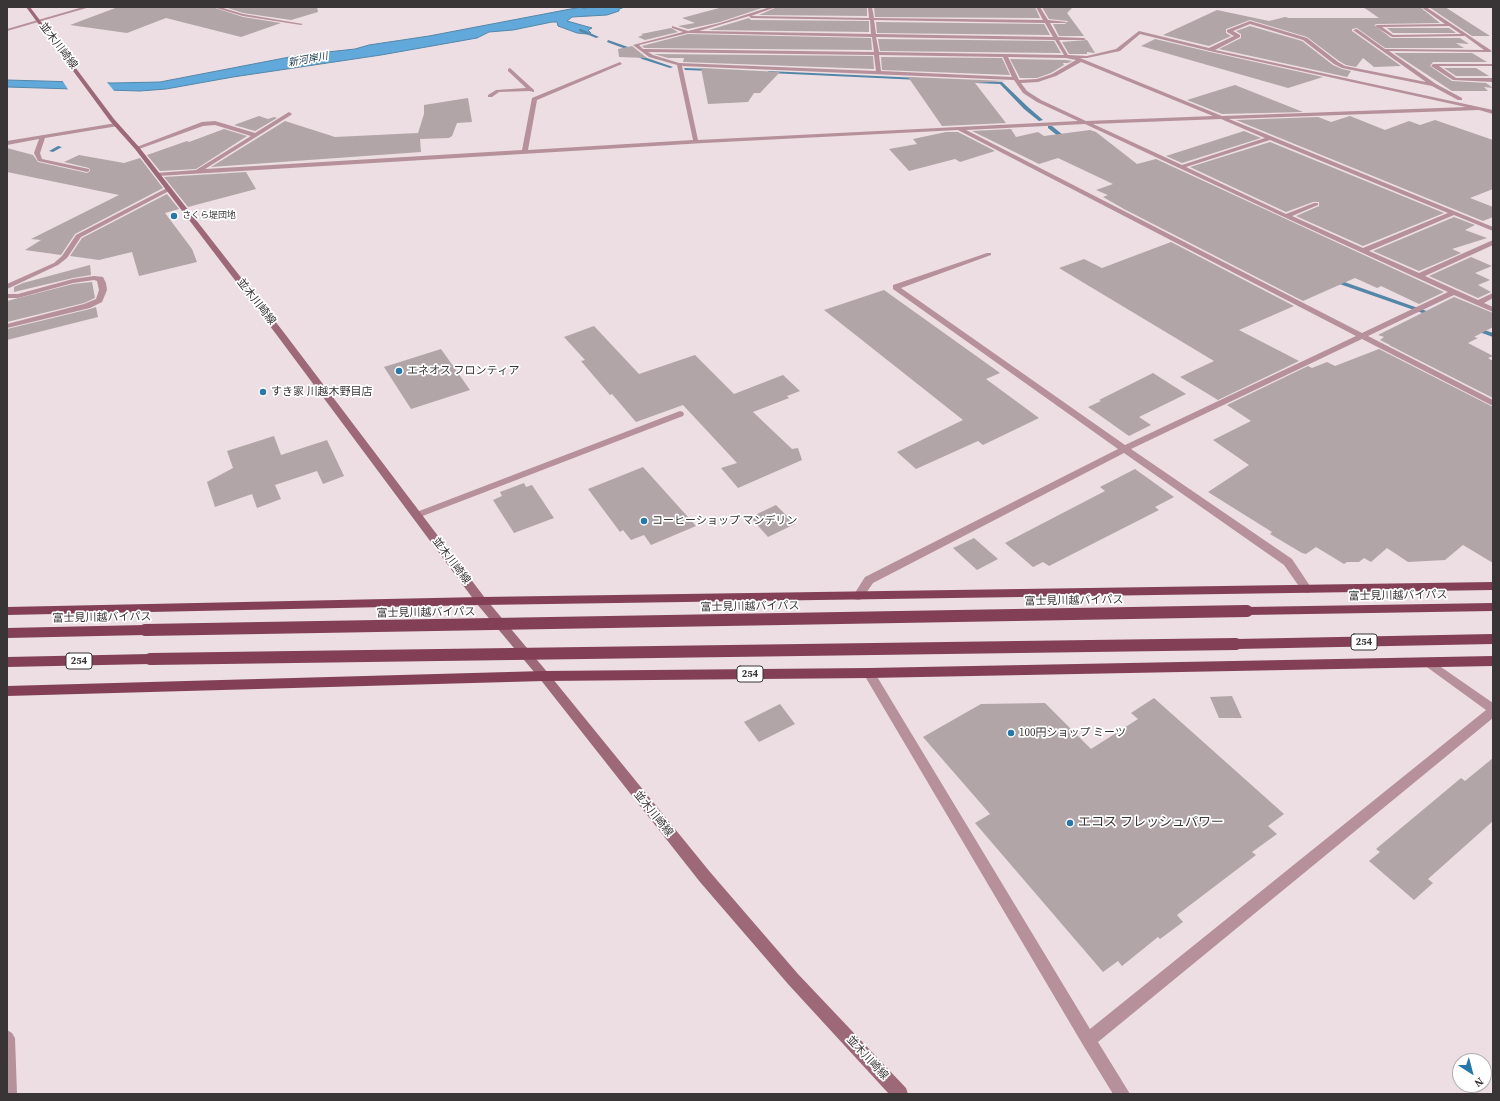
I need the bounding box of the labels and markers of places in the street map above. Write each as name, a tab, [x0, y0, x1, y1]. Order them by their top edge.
marker: さくら堤団地	[169, 211, 179, 221]
place label: さくら堤団地	[182, 211, 236, 221]
place label: エネオス フロンティア	[407, 364, 520, 378]
marker: エネオス フロンティア	[394, 366, 404, 376]
place label: すき家 川越木野目店	[271, 385, 373, 399]
marker: すき家 川越木野目店	[258, 387, 268, 397]
place label: コーヒーショップ マンデリン	[652, 514, 798, 528]
marker: コーヒーショップ マンデリン	[639, 516, 649, 526]
place label: 100円ショップ ミーツ	[1019, 726, 1126, 740]
marker: 100円ショップ ミーツ	[1006, 728, 1016, 738]
place label: エコス フレッシュパワー	[1078, 815, 1224, 831]
marker: エコス フレッシュパワー	[1065, 818, 1075, 828]

